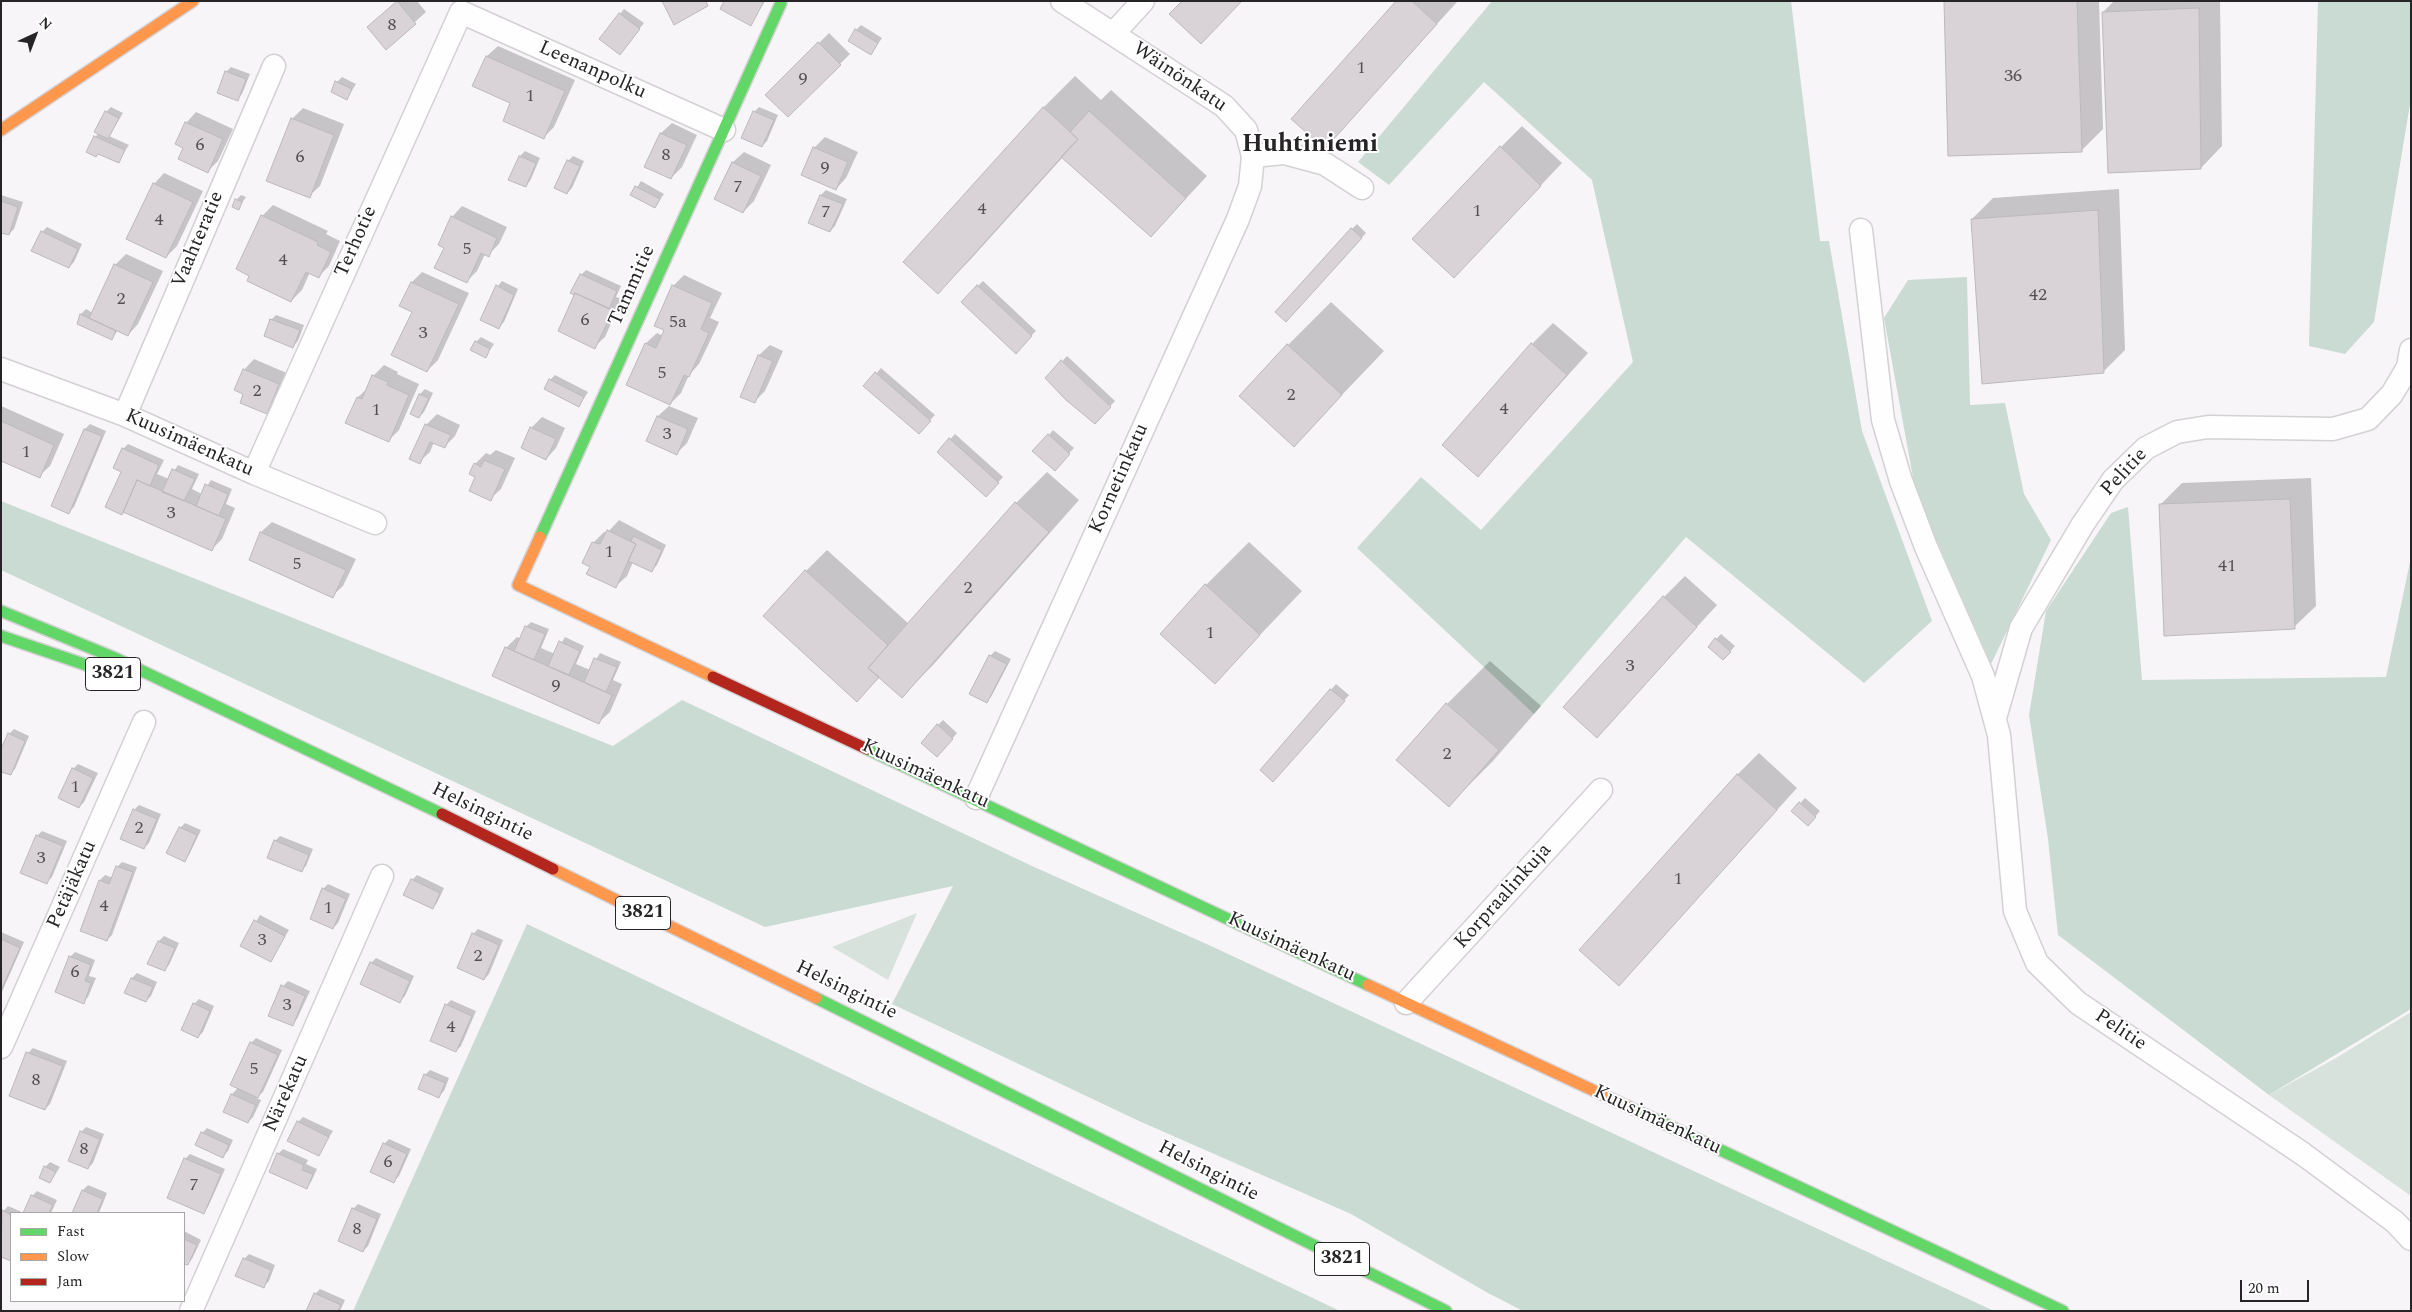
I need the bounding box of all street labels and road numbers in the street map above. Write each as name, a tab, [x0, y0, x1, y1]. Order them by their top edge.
street label: Leenanpolku	[534, 37, 650, 105]
street label: Wäinönkatu	[1127, 38, 1231, 118]
street label: Vaahteratie	[168, 188, 230, 292]
street label: Terhotie	[331, 203, 383, 281]
street label: Tammitie	[605, 242, 661, 330]
street label: Kuusimäenkatu	[121, 405, 257, 483]
street label: Kornetinkatu	[1085, 420, 1155, 538]
street label: Pelitie	[2097, 444, 2153, 502]
road number: 3821	[86, 658, 140, 691]
street label: Kuusimäenkatu	[857, 735, 993, 815]
street label: Helsingintie	[427, 778, 537, 848]
street label: Petäjäkatu	[43, 837, 103, 933]
street label: Korpraalinkuja	[1450, 839, 1558, 955]
road number: 3821	[616, 896, 670, 930]
street label: Kuusimäenkatu	[1223, 908, 1359, 988]
street label: Helsingintie	[791, 956, 901, 1026]
street label: Pelitie	[2090, 1005, 2150, 1057]
street label: Närekatu	[259, 1052, 315, 1136]
street label: Kuusimäenkatu	[1589, 1081, 1725, 1161]
street label: Helsingintie	[1154, 1136, 1262, 1208]
road number: 3821	[1314, 1242, 1370, 1276]

